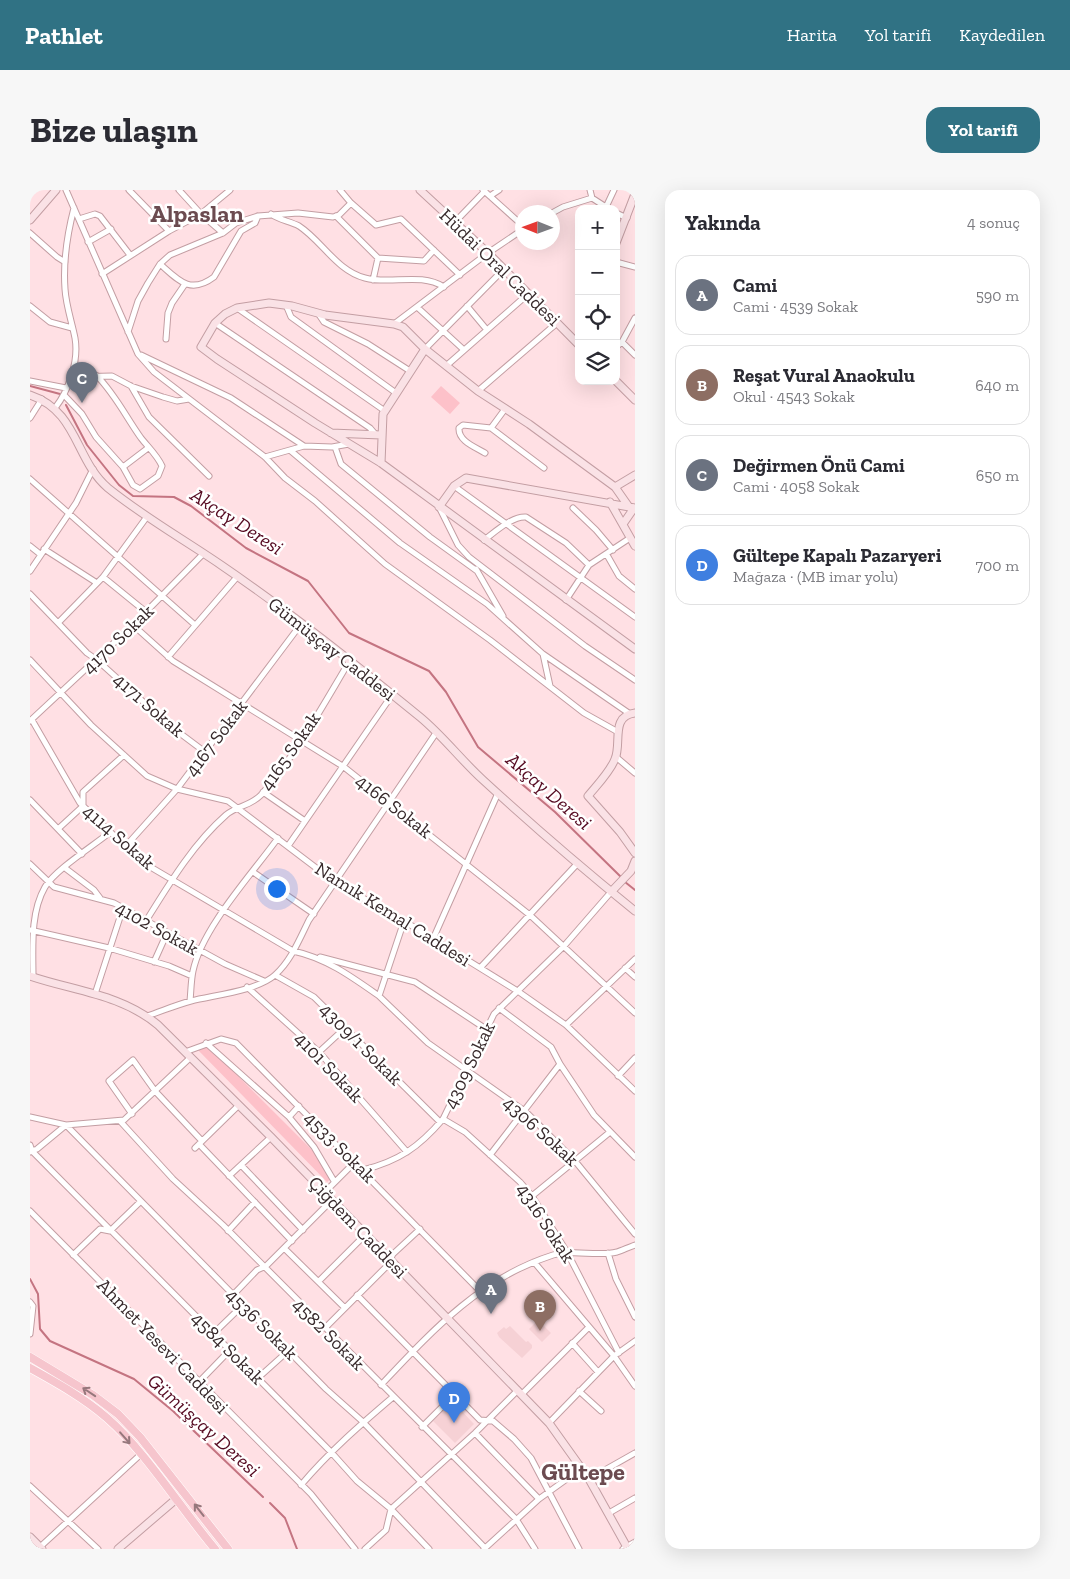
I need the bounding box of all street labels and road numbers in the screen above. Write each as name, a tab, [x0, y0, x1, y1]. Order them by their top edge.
street label: Hüdai Oral Caddesi	[435, 203, 565, 331]
street label: Gümüşçay Caddesi	[264, 592, 400, 706]
street label: 4170 Sokak	[78, 599, 159, 679]
street label: 4171 Sokak	[109, 668, 189, 742]
street label: 4167 Sokak	[180, 695, 252, 781]
street label: 4165 Sokak	[255, 707, 325, 795]
street label: 4166 Sokak	[351, 769, 437, 843]
street label: 4114 Sokak	[78, 799, 160, 875]
street label: Namık Kemal Caddesi	[311, 857, 475, 971]
street label: 4102 Sokak	[111, 896, 203, 960]
street label: 4309/1 Sokak	[315, 998, 407, 1090]
street label: 4309 Sokak	[438, 1018, 500, 1112]
street label: 4101 Sokak	[290, 1027, 368, 1107]
street label: 4306 Sokak	[498, 1091, 584, 1171]
street label: 4533 Sokak	[299, 1106, 381, 1188]
street label: Çiğdem Caddesi	[304, 1171, 412, 1283]
street label: 4316 Sokak	[512, 1179, 580, 1267]
street label: Ahmet Yesevi Caddesi	[92, 1274, 234, 1418]
street label: 4536 Sokak	[221, 1283, 303, 1365]
street label: 4582 Sokak	[288, 1293, 370, 1375]
street label: 4584 Sokak	[187, 1307, 269, 1389]

